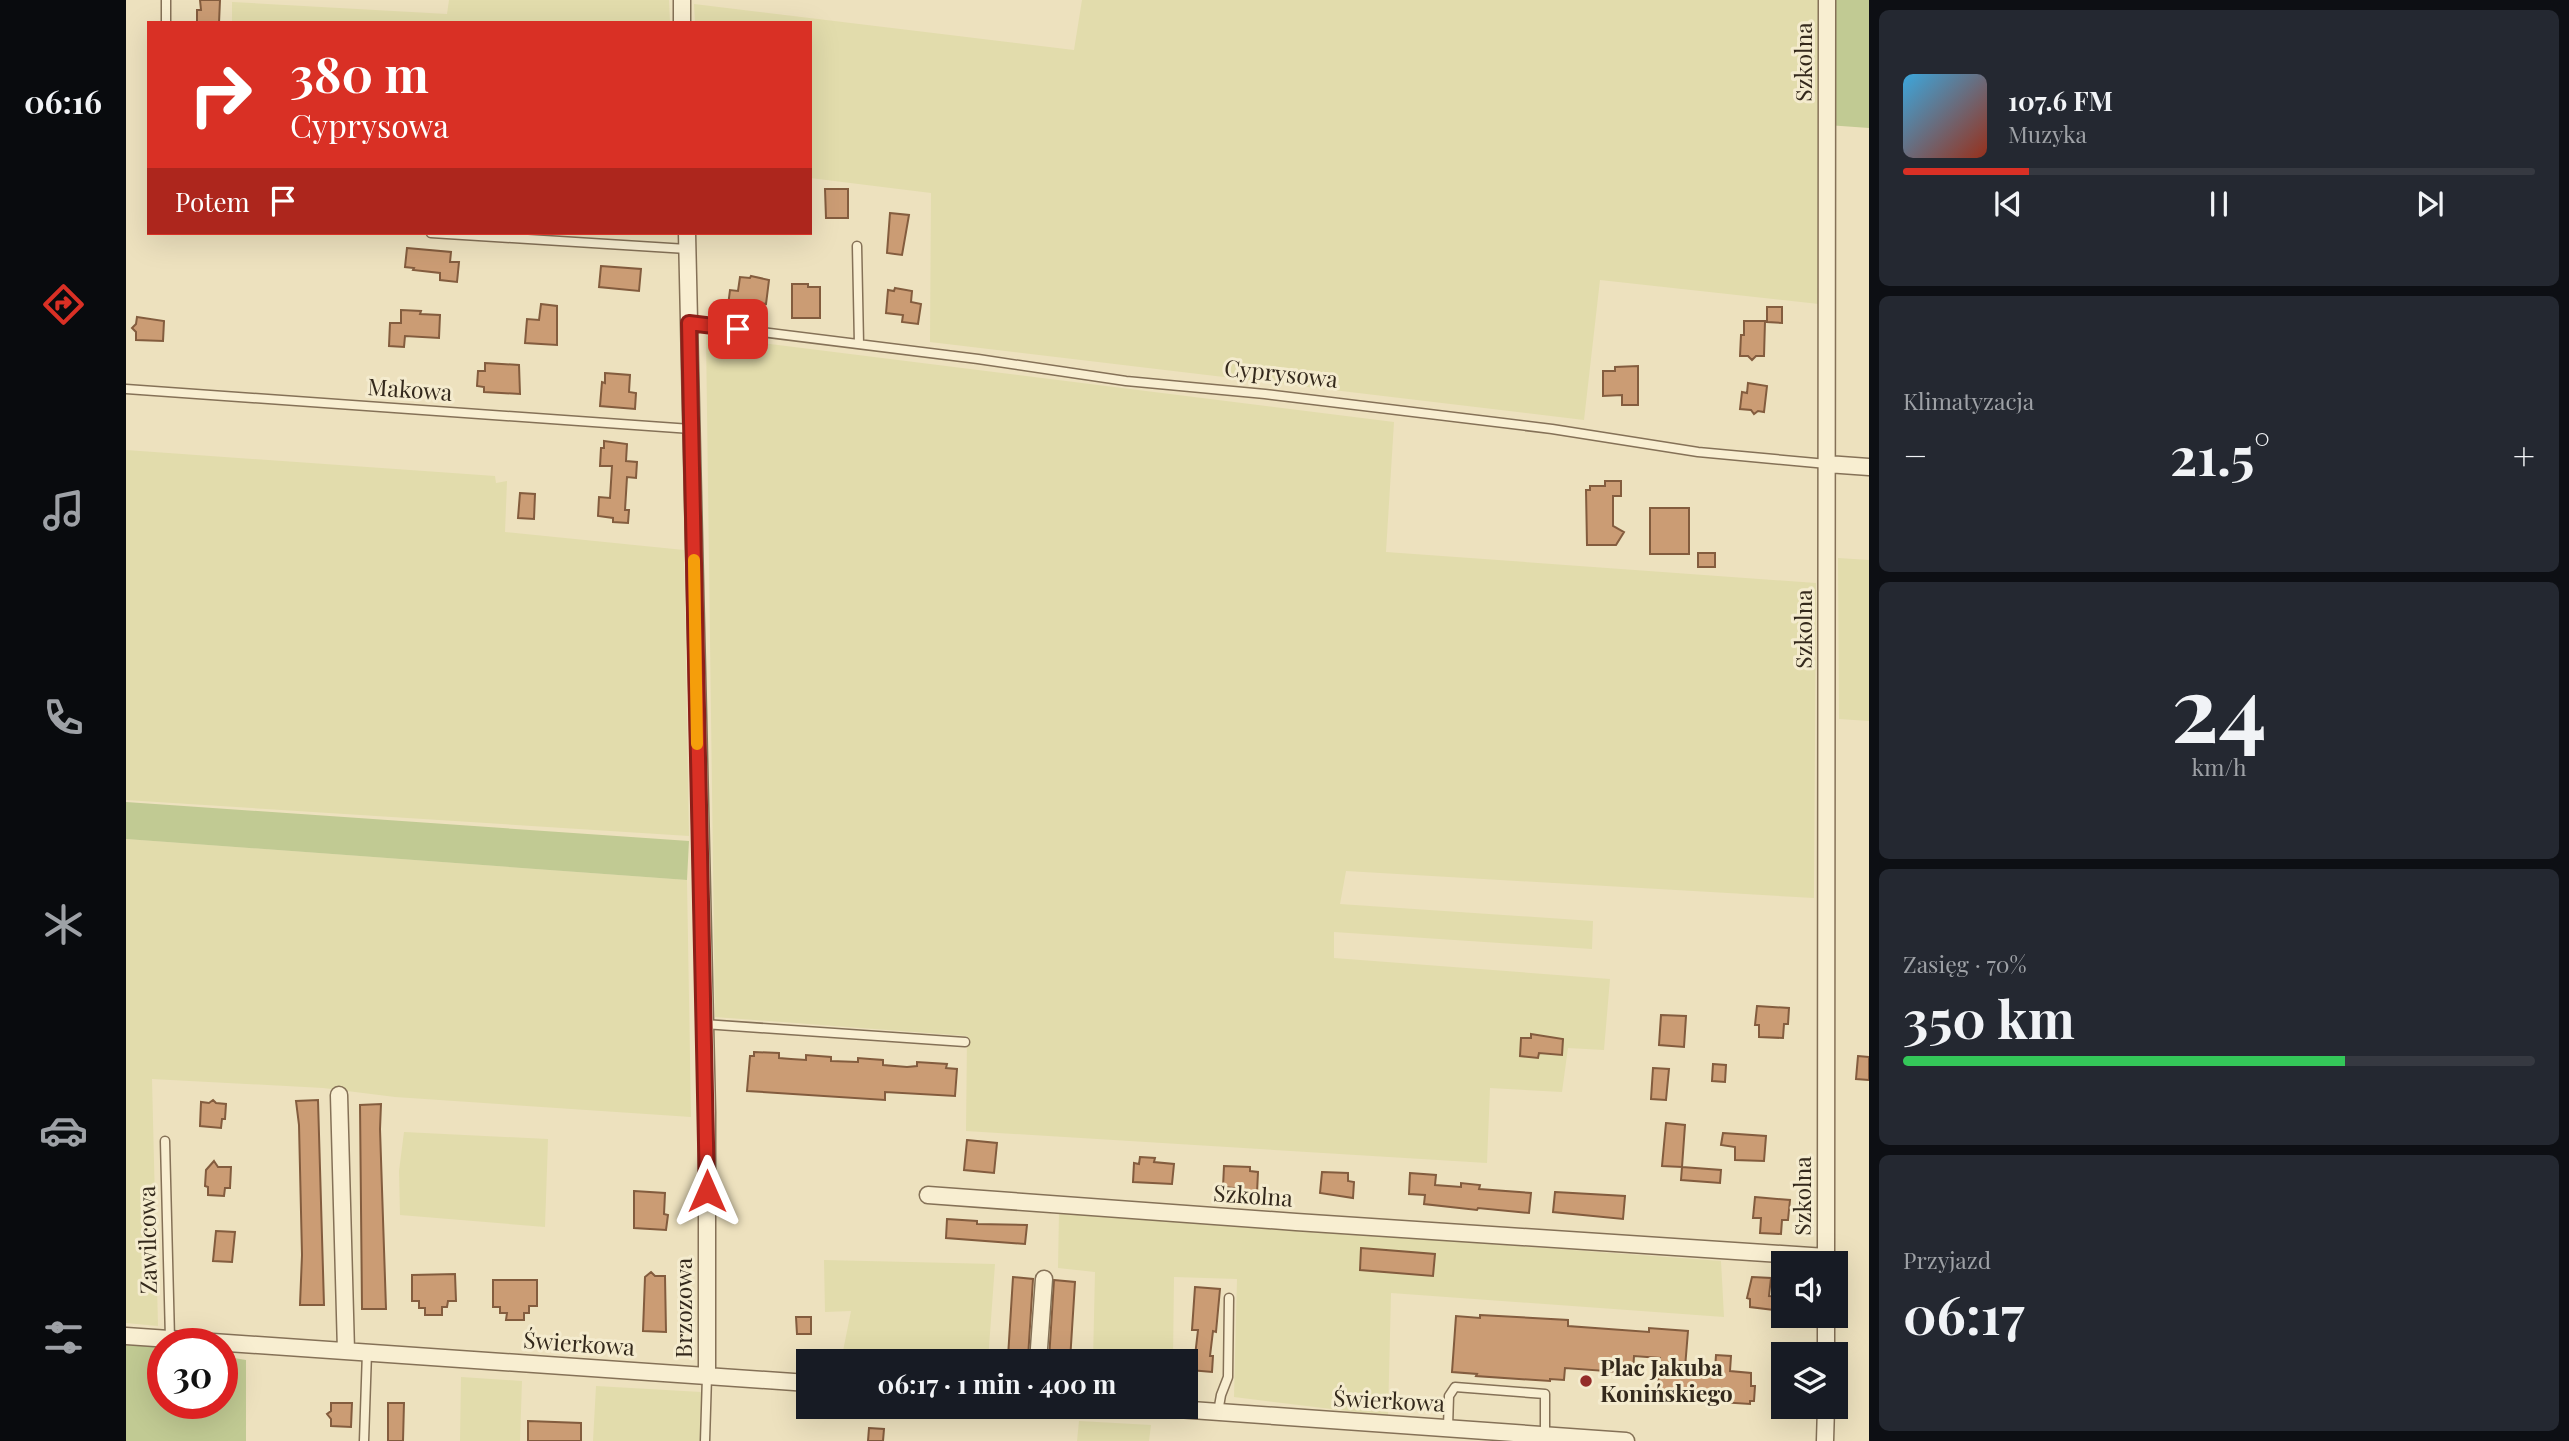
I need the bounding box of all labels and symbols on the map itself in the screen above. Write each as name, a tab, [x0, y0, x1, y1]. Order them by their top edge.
street label: Szkolna	[1787, 22, 1818, 102]
pin	[708, 299, 768, 359]
street label: Cyprysowa	[1223, 351, 1340, 394]
street label: Makowa	[367, 370, 454, 407]
street label: Szkolna	[1787, 589, 1818, 669]
position arrow	[670, 1154, 744, 1228]
street label: Szkolna	[1786, 1156, 1817, 1236]
street label: Szkolna	[1212, 1176, 1294, 1213]
street label: Zawilcowa	[130, 1185, 163, 1295]
street label: Brzozowa	[667, 1257, 698, 1358]
street label: Świerkowa	[522, 1323, 636, 1362]
speed limit sign: 30	[147, 1328, 238, 1419]
place label: Plac Jakuba Konińskiego	[1600, 1351, 1733, 1408]
marker: Plac Jakuba Konińskiego	[1578, 1373, 1594, 1389]
street label: Świerkowa	[1332, 1381, 1446, 1418]

